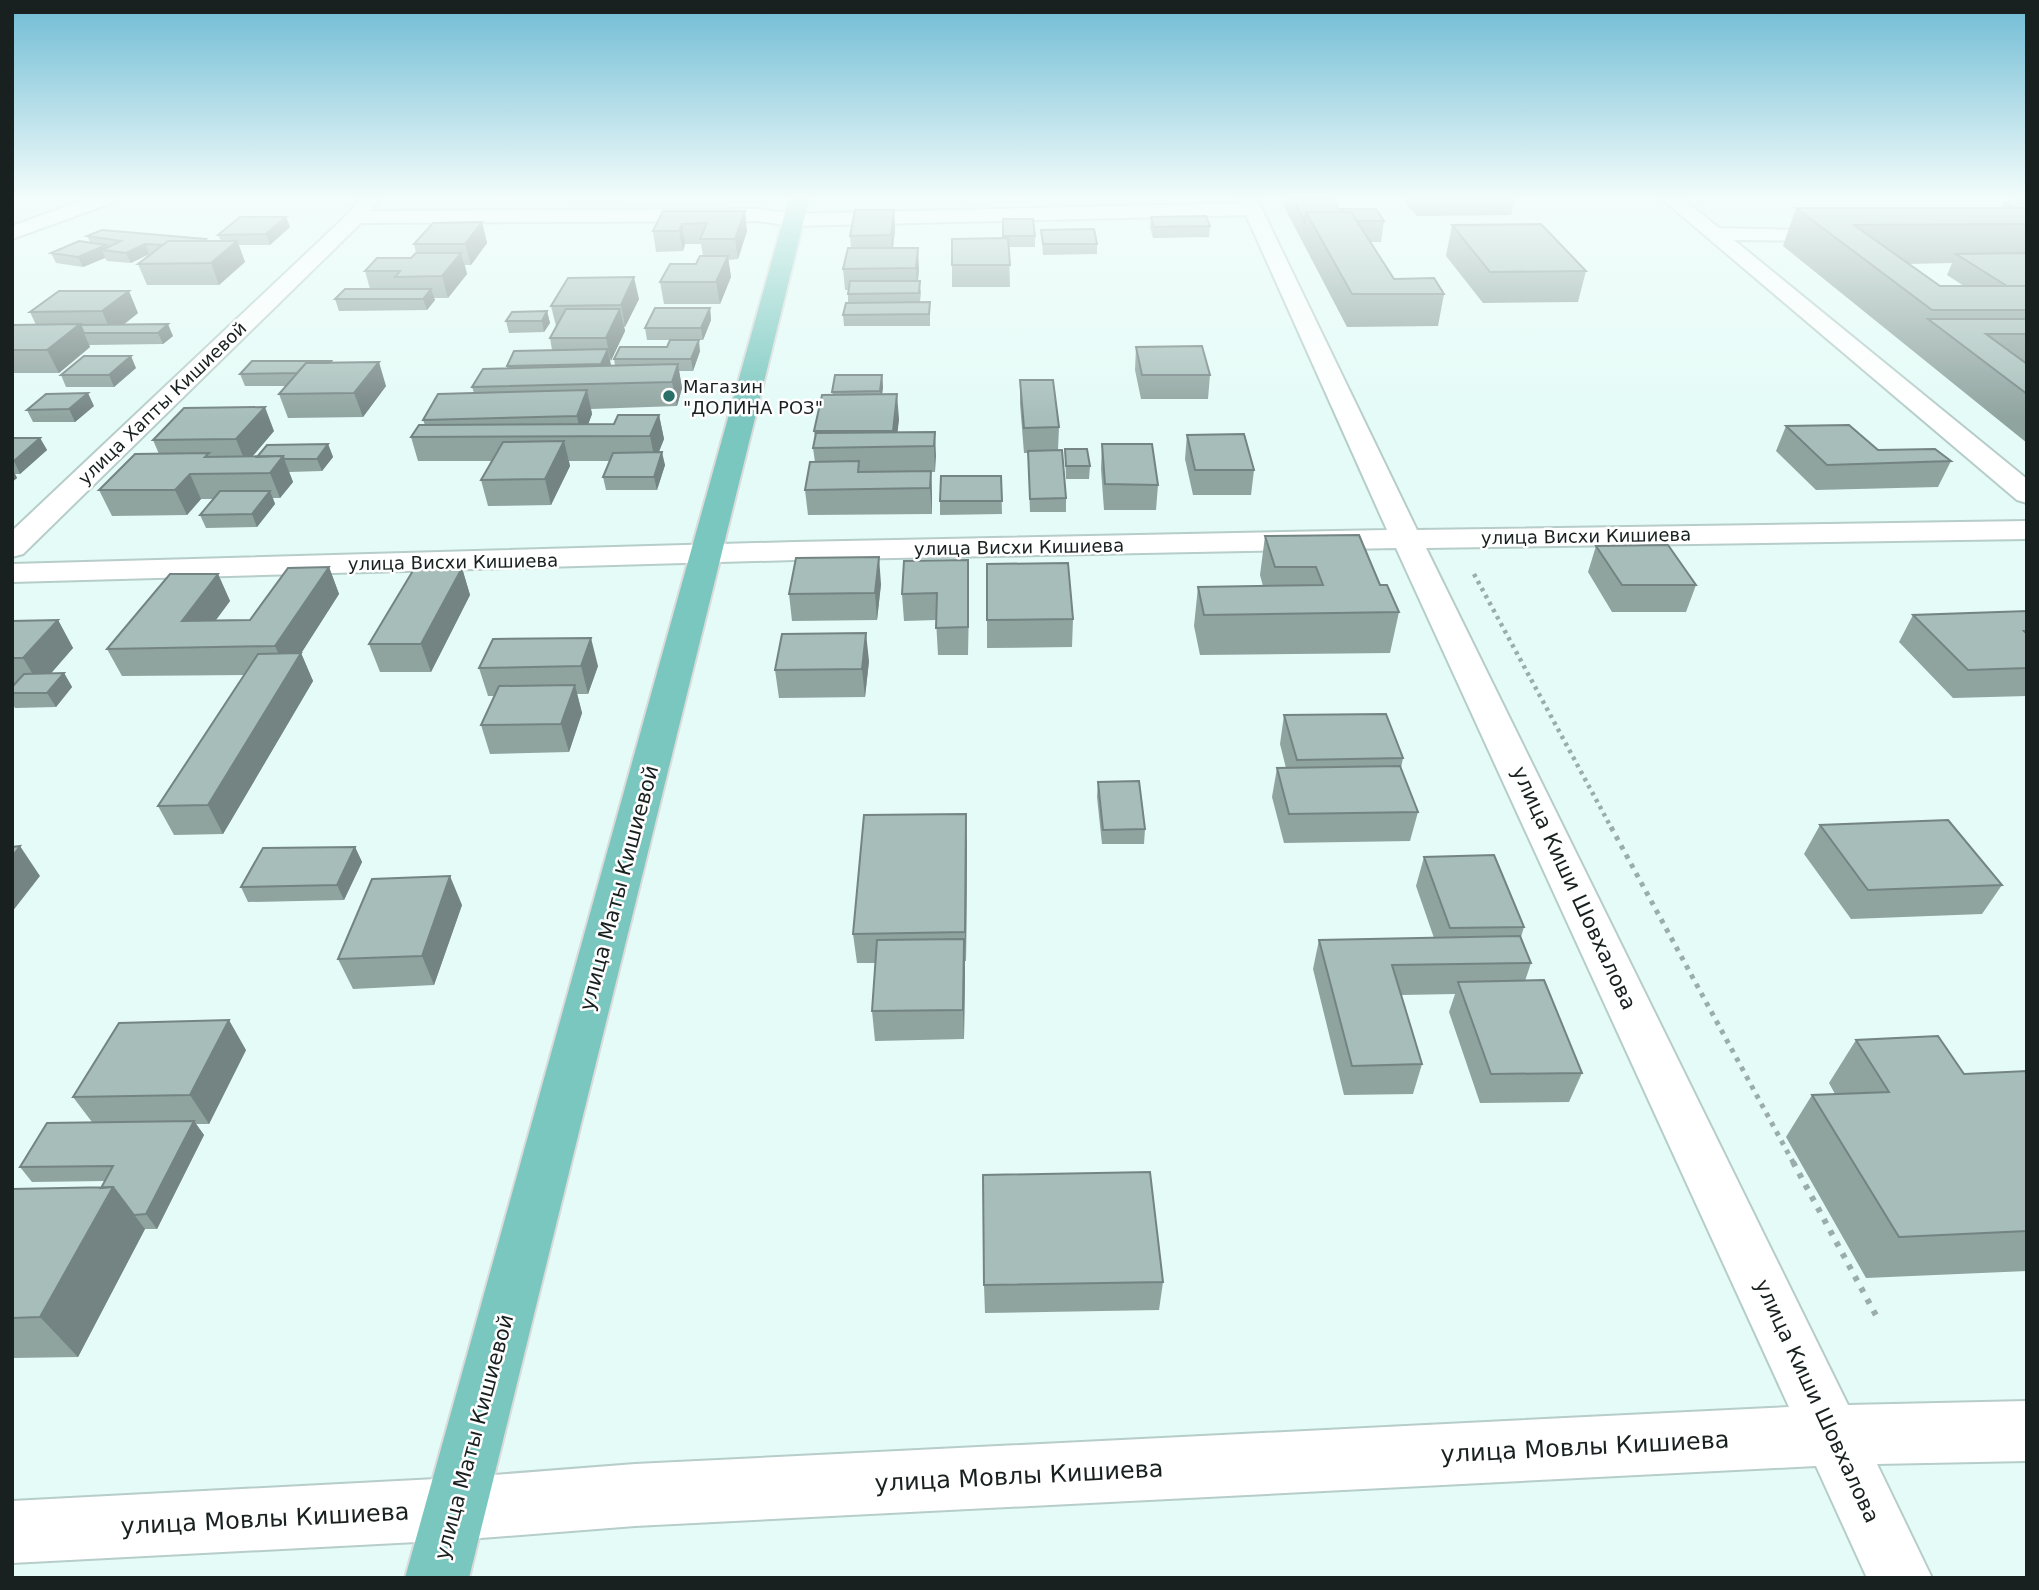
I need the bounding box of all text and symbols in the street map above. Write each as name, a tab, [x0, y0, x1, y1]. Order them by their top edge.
street label: улица Хапты Кишиевой	[74, 317, 250, 489]
place label: Магазин "ДОЛИНА РОЗ"	[683, 376, 823, 418]
marker: Магазин "ДОЛИНА РОЗ"	[661, 388, 677, 404]
street label: улица Висхи Кишиева	[1481, 524, 1691, 548]
street label: улица Висхи Кишиева	[914, 535, 1124, 559]
street label: улица Висхи Кишиева	[348, 550, 558, 574]
street label: улица Киши Шовхалова	[1507, 762, 1641, 1014]
street label: улица Маты Кишиевой	[575, 763, 663, 1013]
street label: улица Киши Шовхалова	[1750, 1275, 1884, 1527]
street label: улица Маты Кишиевой	[430, 1312, 518, 1562]
street label: улица Мовлы Кишиева	[1440, 1425, 1730, 1469]
street label: улица Мовлы Кишиева	[874, 1454, 1164, 1498]
street label: улица Мовлы Кишиева	[120, 1497, 410, 1541]

